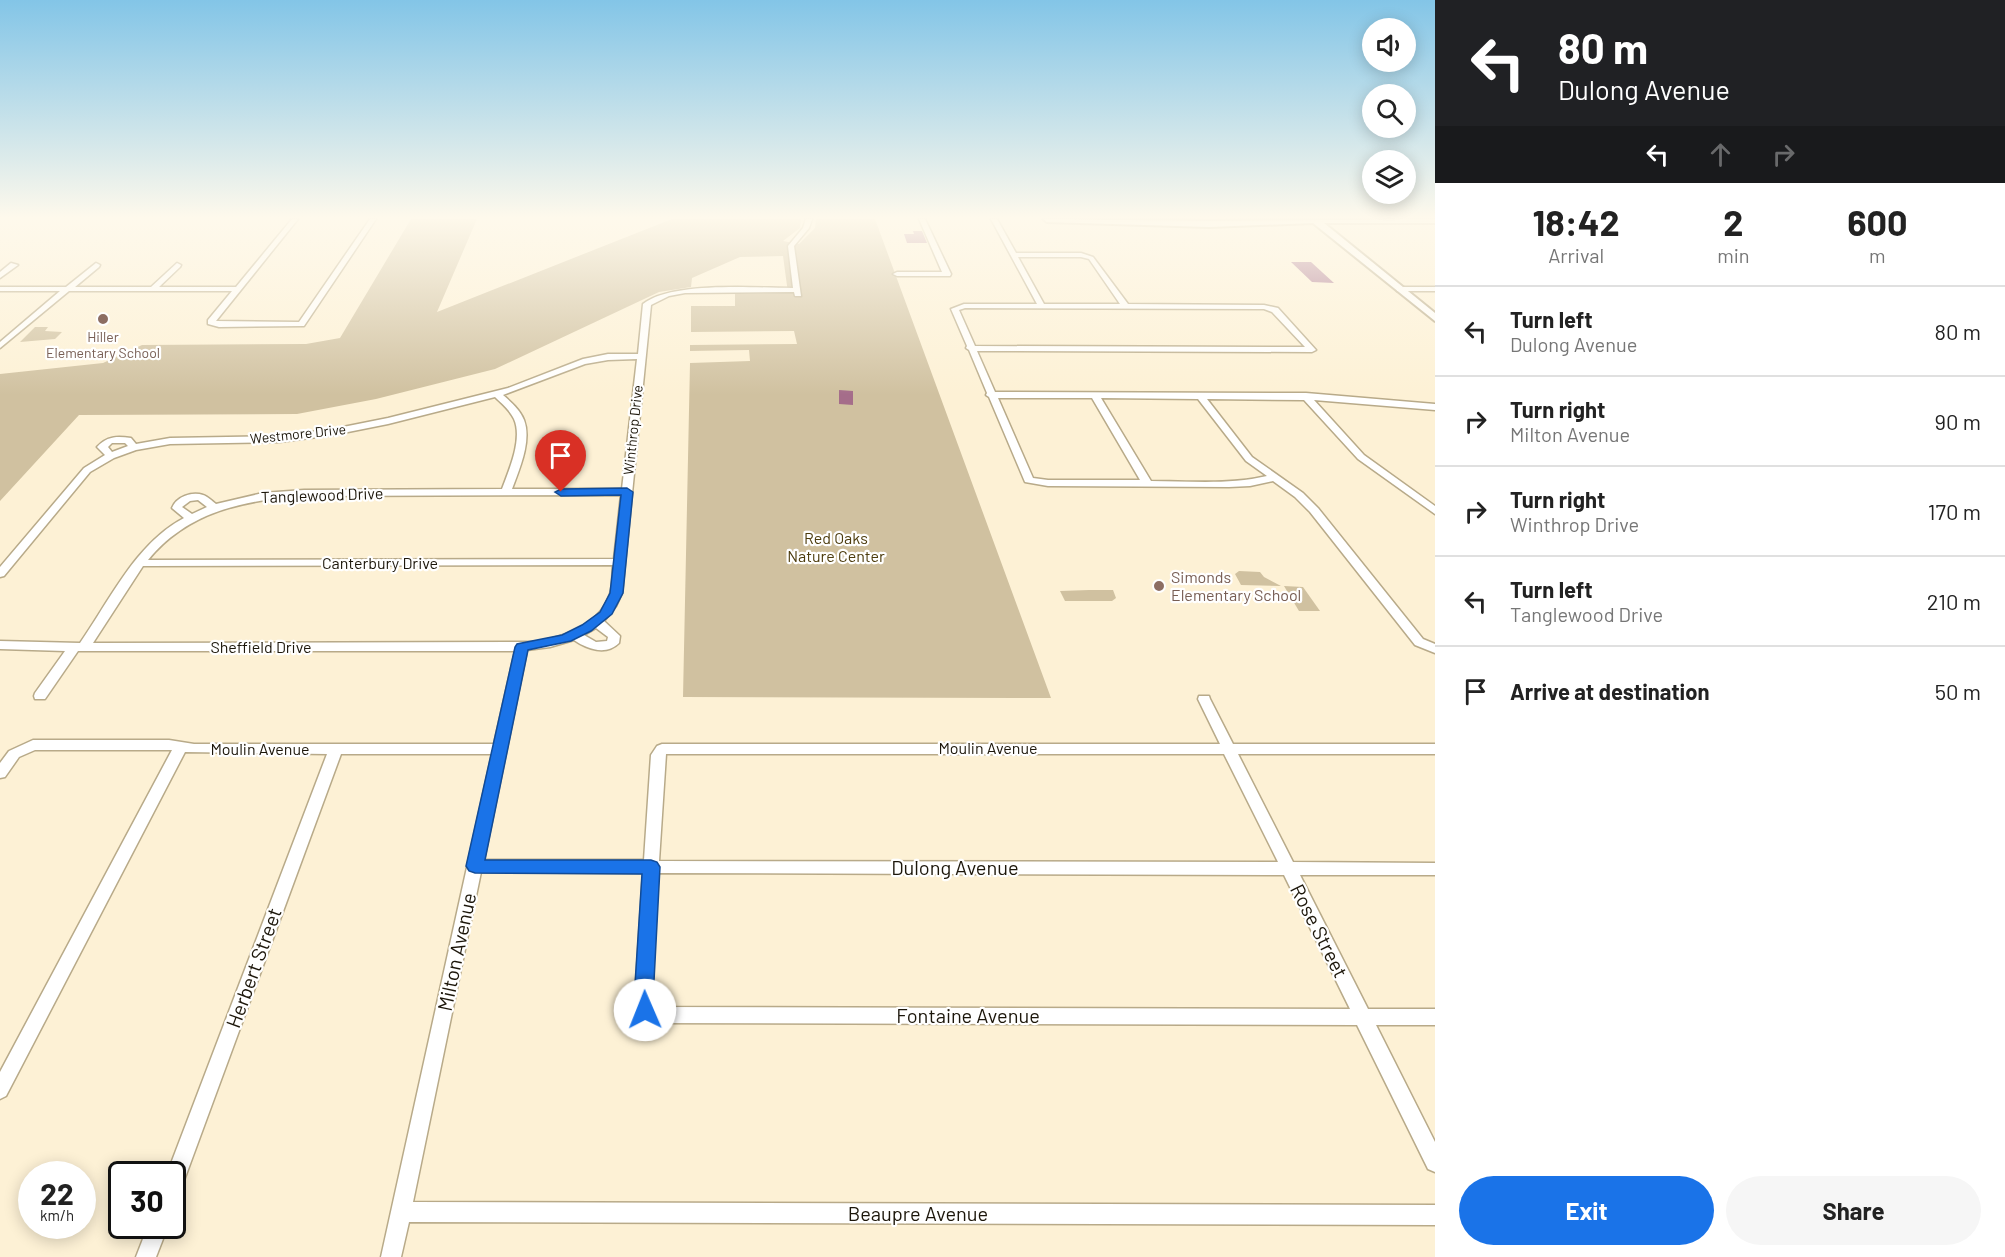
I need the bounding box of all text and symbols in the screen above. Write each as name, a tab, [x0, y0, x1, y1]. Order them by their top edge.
map controls	[1362, 18, 1416, 204]
button: sound	[1362, 18, 1416, 72]
text: 80 m	[1558, 22, 1648, 72]
icon: left	[1459, 24, 1537, 102]
text: Dulong Avenue	[1558, 73, 1730, 105]
button: search	[1362, 84, 1416, 138]
icon: left	[1641, 138, 1674, 171]
icon: ahead	[1704, 138, 1737, 171]
icon: right	[1767, 138, 1800, 171]
button: layers	[1362, 150, 1416, 204]
text: 18:42	[1532, 200, 1620, 243]
text: 2	[1723, 200, 1744, 243]
text: 600	[1847, 200, 1908, 243]
text: Arrival	[1548, 243, 1604, 267]
text: min	[1717, 243, 1750, 267]
text: m	[1869, 243, 1886, 267]
text: Turn left	[1510, 306, 1593, 332]
marker: Hiller Elementary School	[96, 312, 110, 326]
icon: left	[1459, 315, 1492, 348]
text: 80 m	[1935, 318, 1981, 344]
place label: Hiller Elementary School	[46, 328, 160, 361]
text: Dulong Avenue	[1510, 332, 1637, 356]
street label: Winthrop Drive	[619, 384, 646, 476]
text: Turn right	[1510, 396, 1605, 422]
icon: right	[1459, 405, 1492, 438]
text: 90 m	[1935, 408, 1981, 434]
street label: Westmore Drive	[249, 420, 347, 447]
text: Milton Avenue	[1510, 422, 1630, 446]
pin	[535, 430, 586, 492]
icon: arrive	[544, 439, 577, 472]
street label: Tanglewood Drive	[260, 483, 384, 506]
text: Turn right	[1510, 486, 1605, 512]
icon: right	[1459, 495, 1492, 528]
text: 170 m	[1928, 498, 1981, 524]
text: Winthrop Drive	[1510, 512, 1639, 536]
park label: Red Oaks Nature Center	[787, 528, 885, 565]
street label: Canterbury Drive	[322, 553, 438, 572]
place label: Simonds Elementary School	[1171, 567, 1301, 604]
text: Turn left	[1510, 576, 1593, 602]
marker: Simonds Elementary School	[1152, 579, 1166, 593]
icon: left	[1459, 585, 1492, 618]
text: 210 m	[1927, 588, 1981, 614]
text: Tanglewood Drive	[1510, 602, 1663, 626]
street label: Sheffield Drive	[210, 637, 312, 656]
icon: arrive	[1459, 675, 1492, 708]
text: Arrive at destination	[1510, 678, 1709, 704]
text: 50 m	[1935, 678, 1981, 704]
street label: Moulin Avenue	[938, 738, 1038, 757]
street label: Moulin Avenue	[210, 739, 310, 758]
street label: Dulong Avenue	[891, 855, 1019, 879]
street label: Rose Street	[1286, 880, 1354, 981]
street label: Milton Avenue	[432, 890, 480, 1013]
street label: Herbert Street	[220, 904, 286, 1031]
position arrow	[613, 978, 677, 1042]
street label: Fontaine Avenue	[896, 1003, 1040, 1027]
speed limit sign: 30	[108, 1161, 186, 1239]
text: 22	[40, 1175, 74, 1211]
button: Exit	[1459, 1176, 1714, 1245]
button: Share	[1726, 1176, 1981, 1245]
street label: Beaupre Avenue	[848, 1201, 988, 1225]
text: km/h	[40, 1206, 74, 1224]

